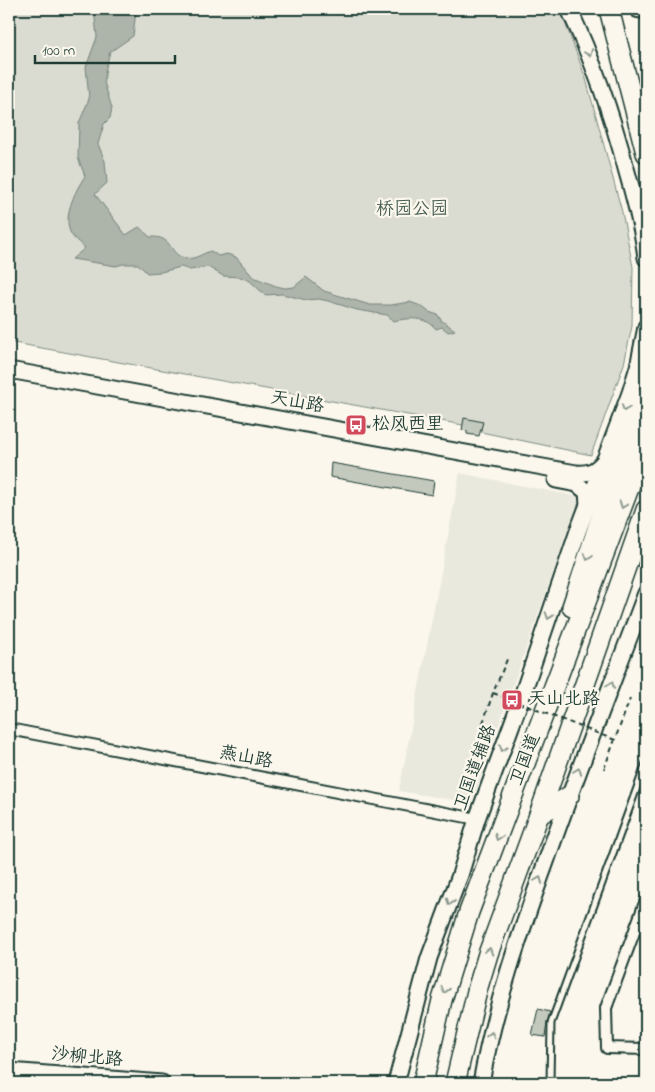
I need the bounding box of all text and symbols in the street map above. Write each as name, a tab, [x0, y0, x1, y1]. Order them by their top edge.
scale bar	[35, 32, 175, 64]
text: 100 m	[42, 40, 75, 62]
one-way arrow	[583, 48, 594, 57]
park label: 桥园公园	[376, 197, 448, 223]
street label: 天山路	[268, 386, 326, 420]
one-way arrow	[621, 403, 631, 411]
place label: 松风西里	[372, 412, 444, 438]
bus stop icon: 松风西里	[344, 413, 368, 437]
one-way arrow	[619, 500, 629, 508]
one-way arrow	[584, 552, 594, 561]
one-way arrow	[545, 612, 555, 620]
one-way arrow	[605, 681, 615, 690]
place label: 天山北路	[528, 687, 600, 713]
bus stop icon: 天山北路	[500, 688, 524, 712]
street label: 卫国道辅路	[448, 721, 504, 815]
street label: 卫国道	[504, 730, 548, 790]
street label: 燕山路	[217, 740, 275, 776]
one-way arrow	[499, 743, 509, 752]
one-way arrow	[572, 768, 582, 776]
one-way arrow	[494, 832, 504, 841]
one-way arrow	[533, 877, 543, 885]
one-way arrow	[446, 897, 456, 905]
one-way arrow	[483, 948, 493, 956]
one-way arrow	[440, 986, 450, 994]
one-way arrow	[485, 1031, 495, 1040]
street label: 沙柳北路	[50, 1042, 124, 1074]

